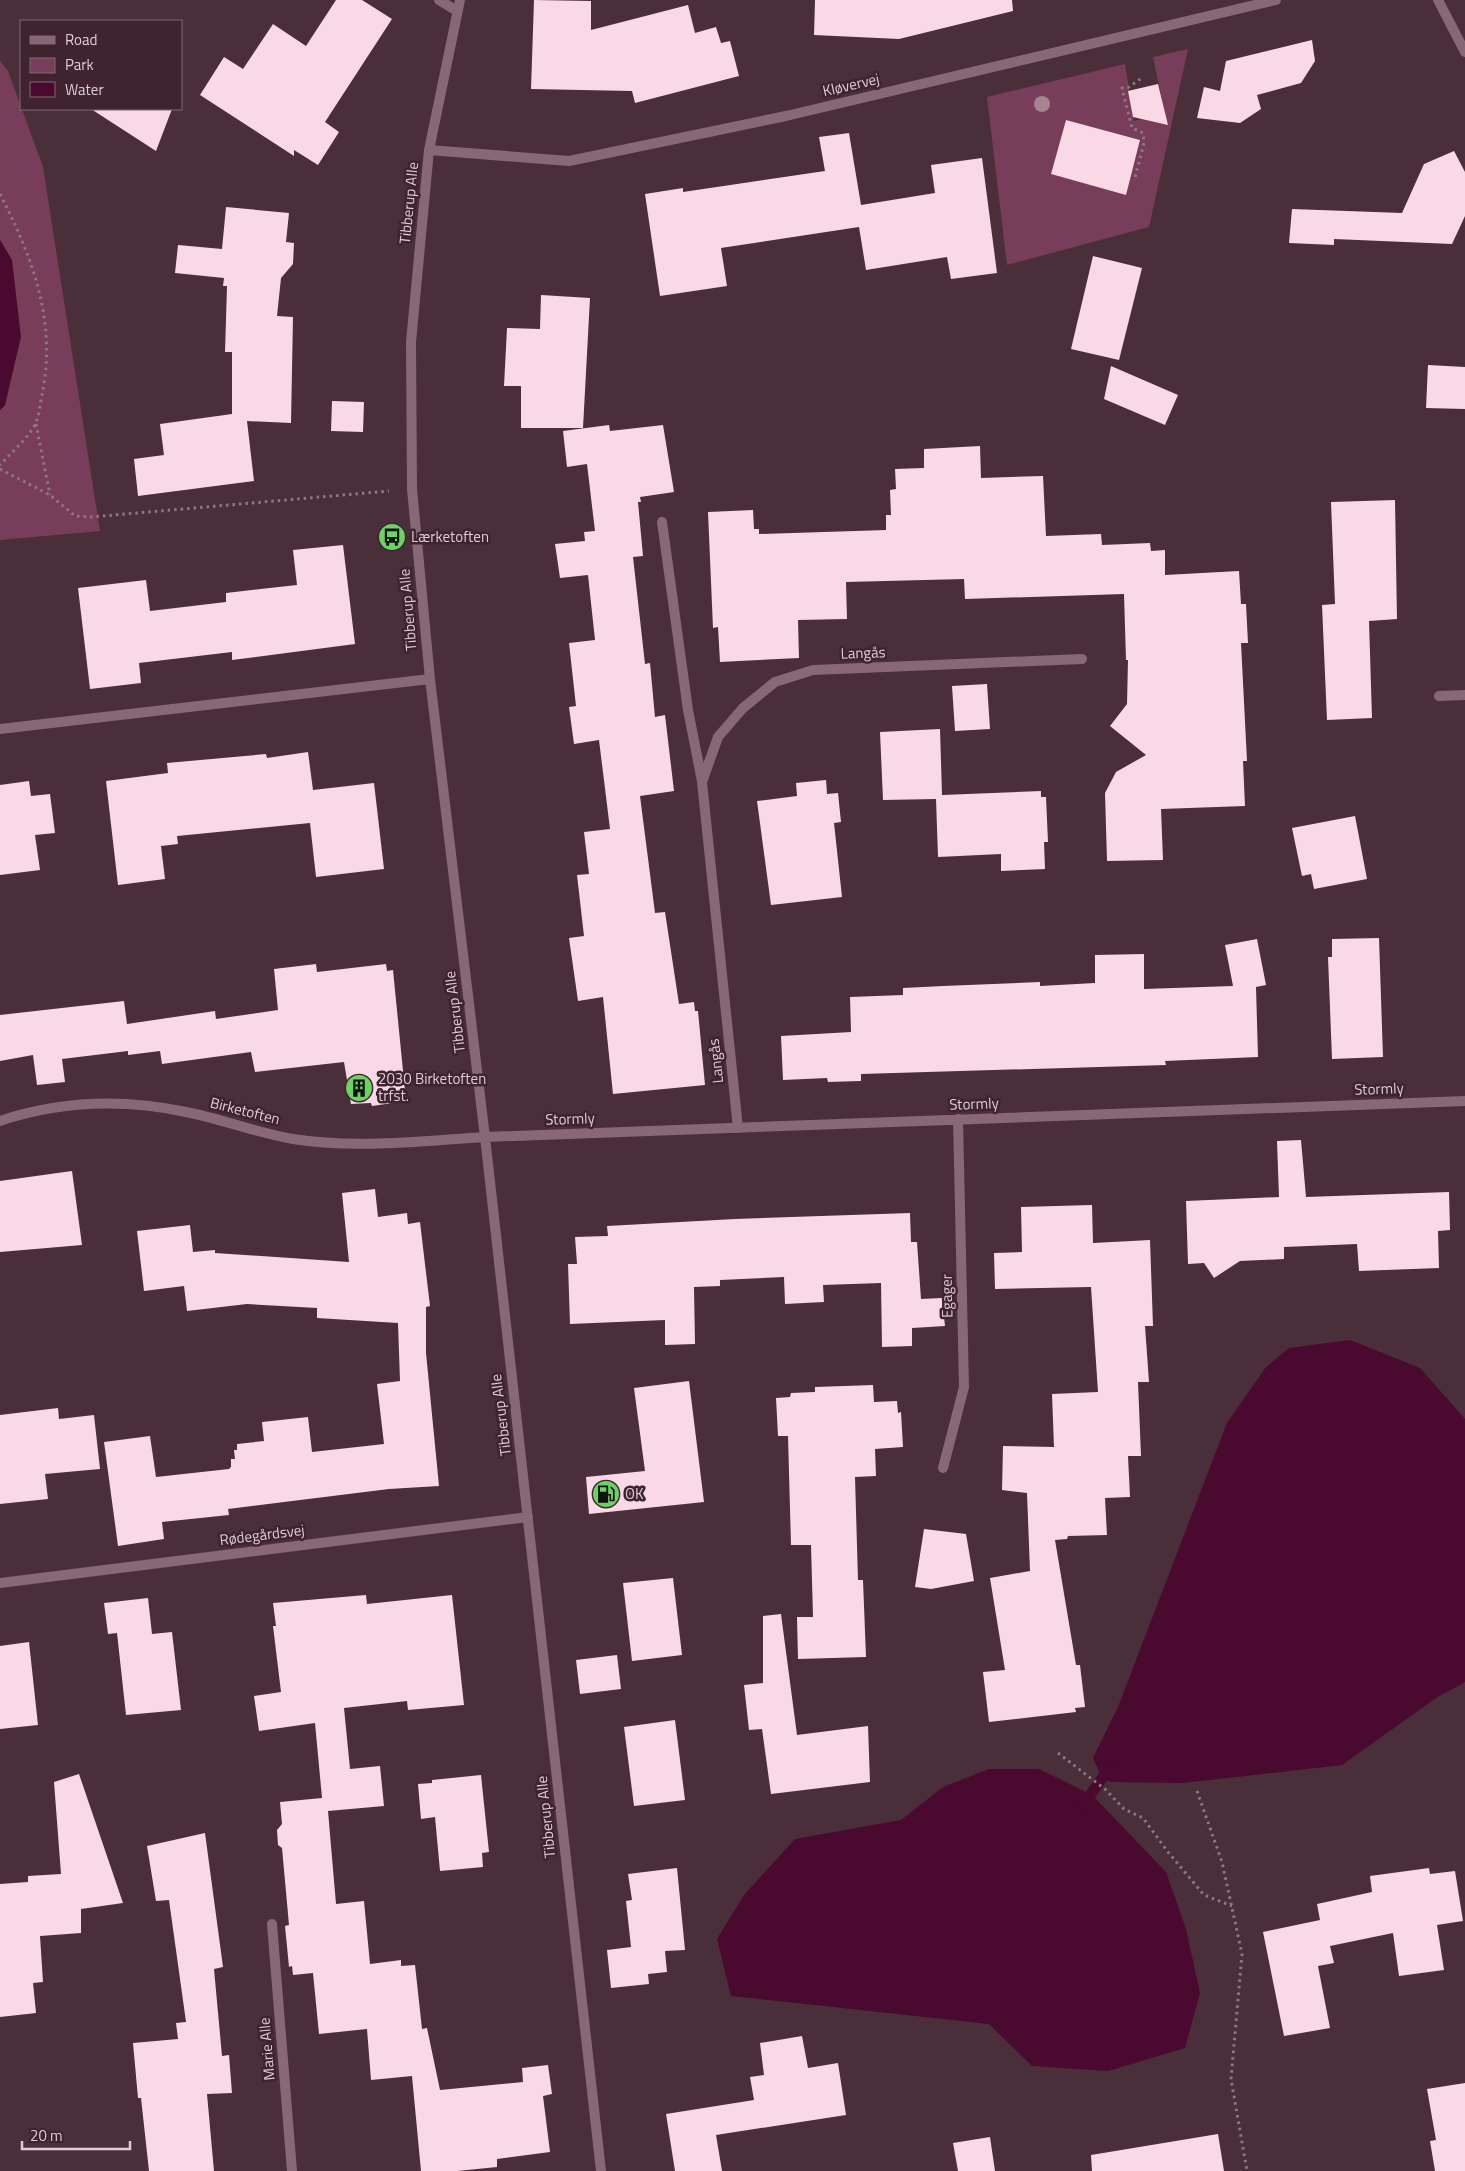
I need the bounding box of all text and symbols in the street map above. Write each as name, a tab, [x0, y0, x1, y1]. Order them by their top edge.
legend	[20, 20, 182, 110]
text: Road	[65, 28, 97, 51]
text: Park	[65, 53, 94, 76]
street label: Kløvervej	[820, 67, 882, 102]
text: Water	[65, 78, 104, 101]
street label: Tibberup Alle	[393, 161, 424, 245]
bus stop icon: Lærketoften	[377, 522, 407, 552]
place label: Lærketoften	[411, 525, 489, 548]
street label: Tibberup Alle	[392, 568, 423, 652]
street label: Langås	[840, 640, 886, 665]
street label: Tibberup Alle	[438, 970, 471, 1054]
street label: Langås	[702, 1037, 729, 1085]
place label: 2030 Birketoften trfst.	[378, 1067, 486, 1107]
building icon: 2030 Birketoften trfst.	[344, 1073, 374, 1103]
street label: Stormly	[1354, 1076, 1404, 1101]
street label: Birketoften	[208, 1091, 282, 1130]
street label: Stormly	[949, 1091, 999, 1116]
street label: Stormly	[545, 1106, 595, 1131]
street label: Egager	[935, 1274, 958, 1318]
street label: Tibberup Alle	[484, 1373, 517, 1457]
fuel station icon: OK	[591, 1479, 621, 1509]
place label: OK	[625, 1482, 644, 1505]
street label: Rødegårdsvej	[218, 1518, 306, 1551]
street label: Tibberup Alle	[530, 1775, 561, 1859]
street label: Marie Alle	[252, 2017, 281, 2081]
scale bar	[22, 2118, 130, 2150]
text: 20 m	[30, 2124, 63, 2147]

